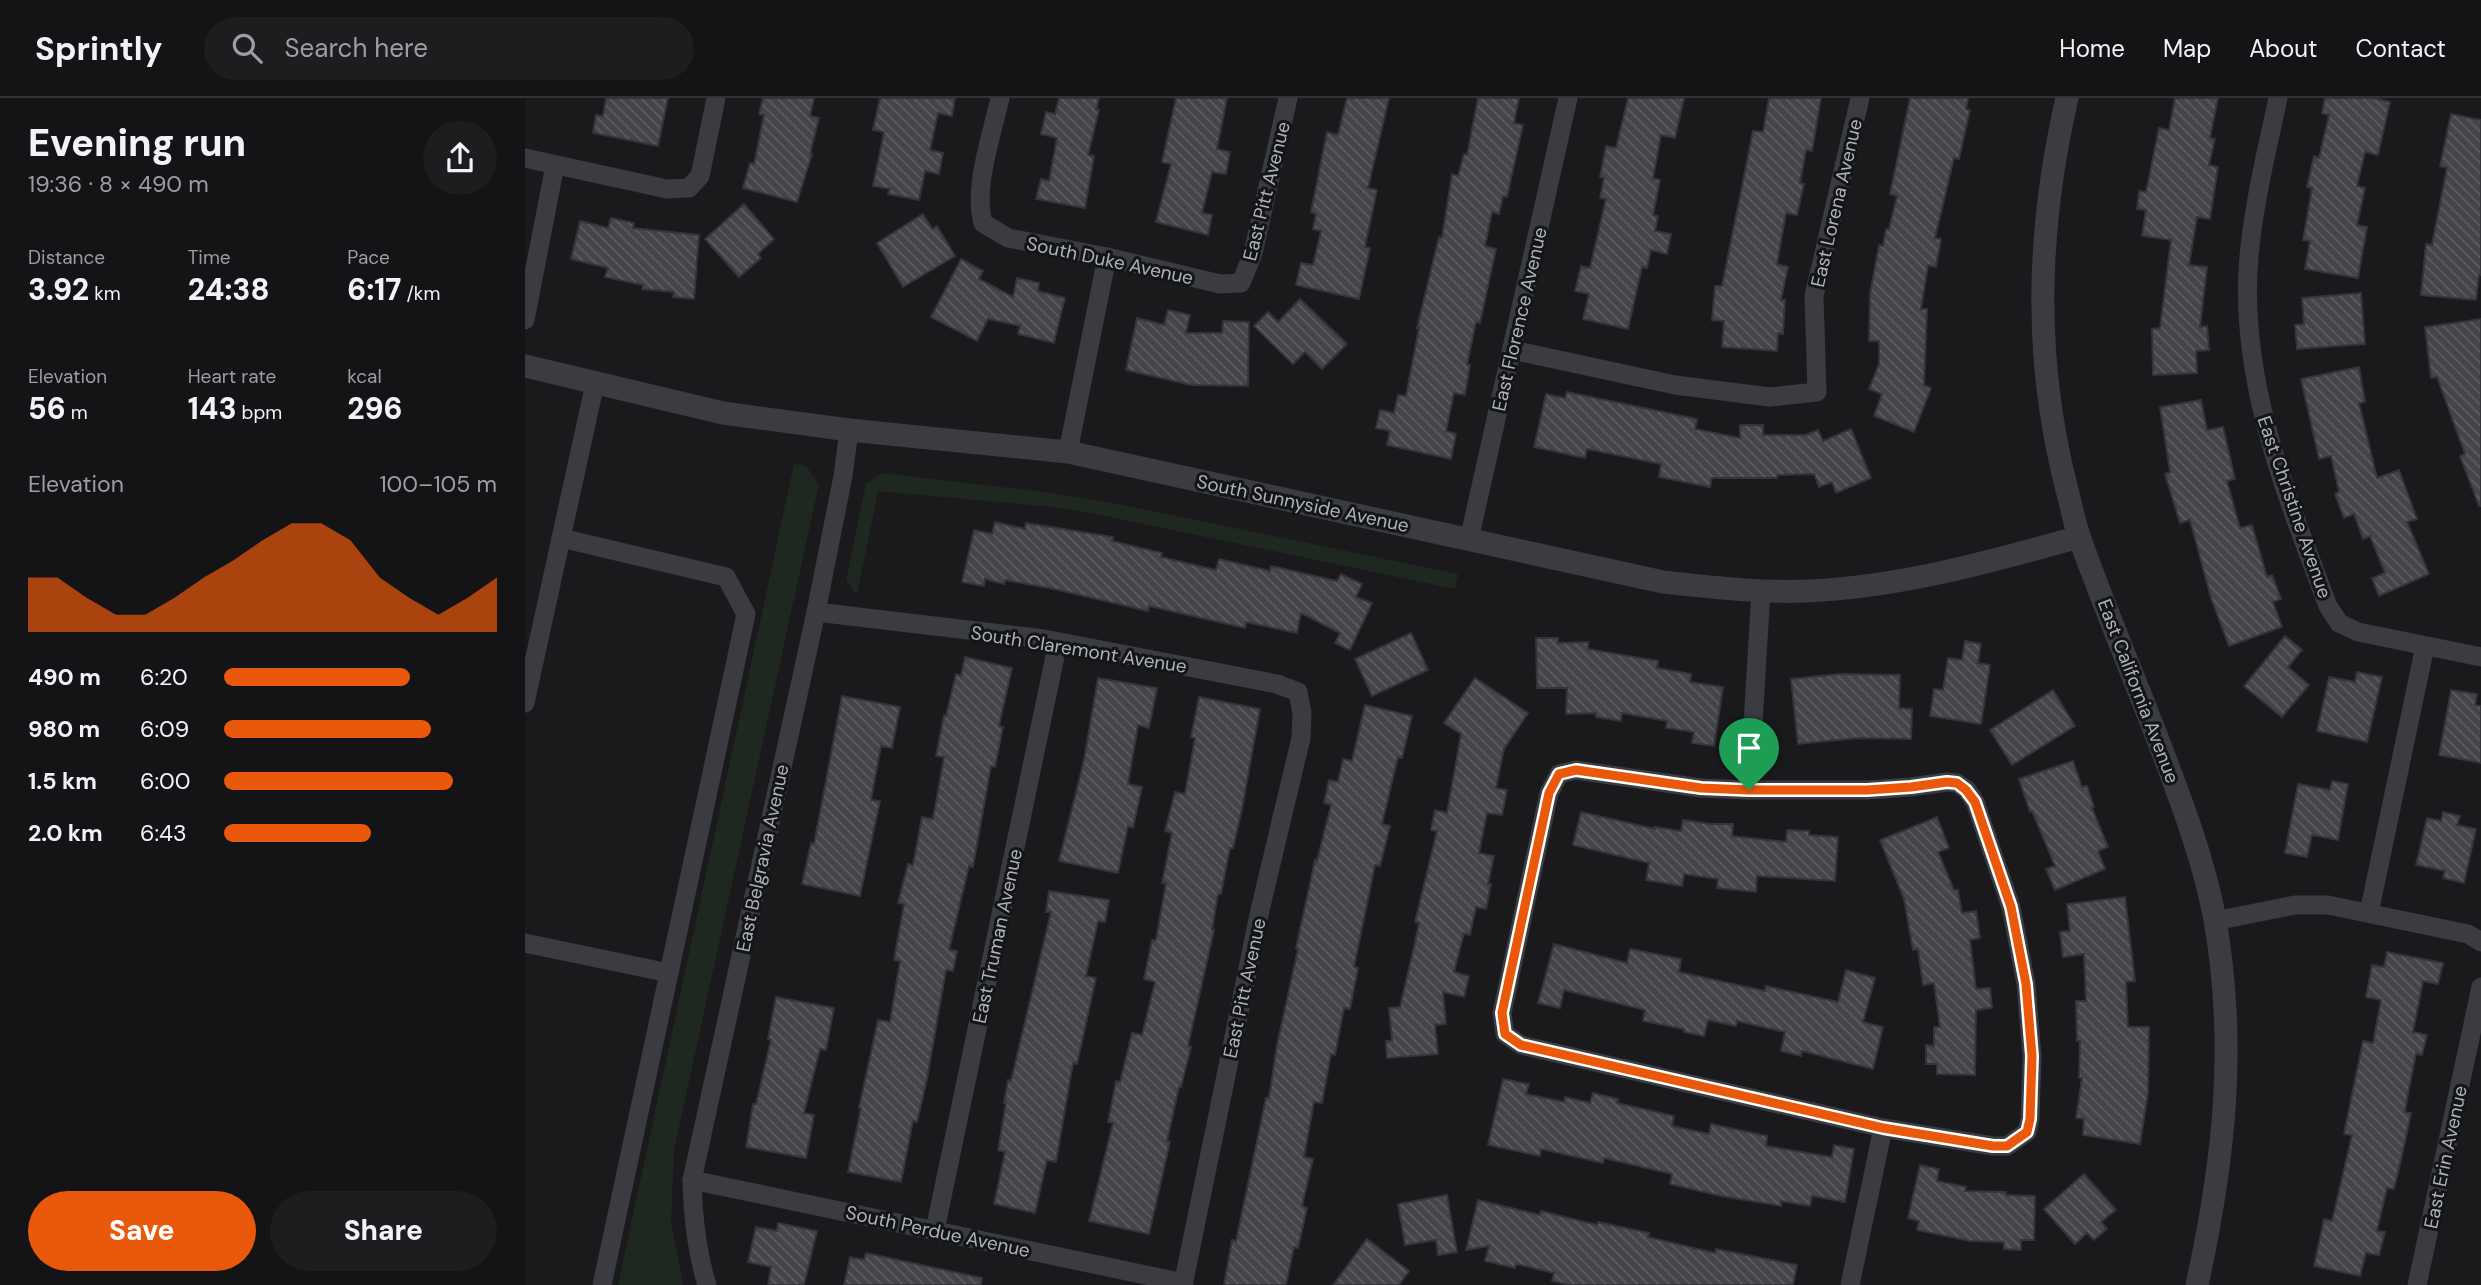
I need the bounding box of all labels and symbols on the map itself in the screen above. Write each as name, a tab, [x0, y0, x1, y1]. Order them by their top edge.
street label: East Lorena Avenue	[1805, 117, 1868, 290]
street label: East Pitt Avenue	[1237, 119, 1296, 263]
street label: East Florence Avenue	[1486, 225, 1553, 414]
street label: South Duke Avenue	[1024, 231, 1196, 290]
street label: East Christine Avenue	[2252, 413, 2337, 602]
street label: South Sunnyside Avenue	[1194, 469, 1411, 538]
street label: East California Avenue	[2092, 596, 2185, 787]
street label: South Claremont Avenue	[969, 620, 1189, 679]
pin	[1719, 718, 1779, 790]
street label: East Belgravia Avenue	[730, 762, 795, 954]
street label: East Truman Avenue	[967, 846, 1028, 1026]
street label: East Pitt Avenue	[1217, 916, 1272, 1061]
street label: East Erin Avenue	[2418, 1083, 2473, 1231]
street label: South Perdue Avenue	[843, 1200, 1032, 1263]

